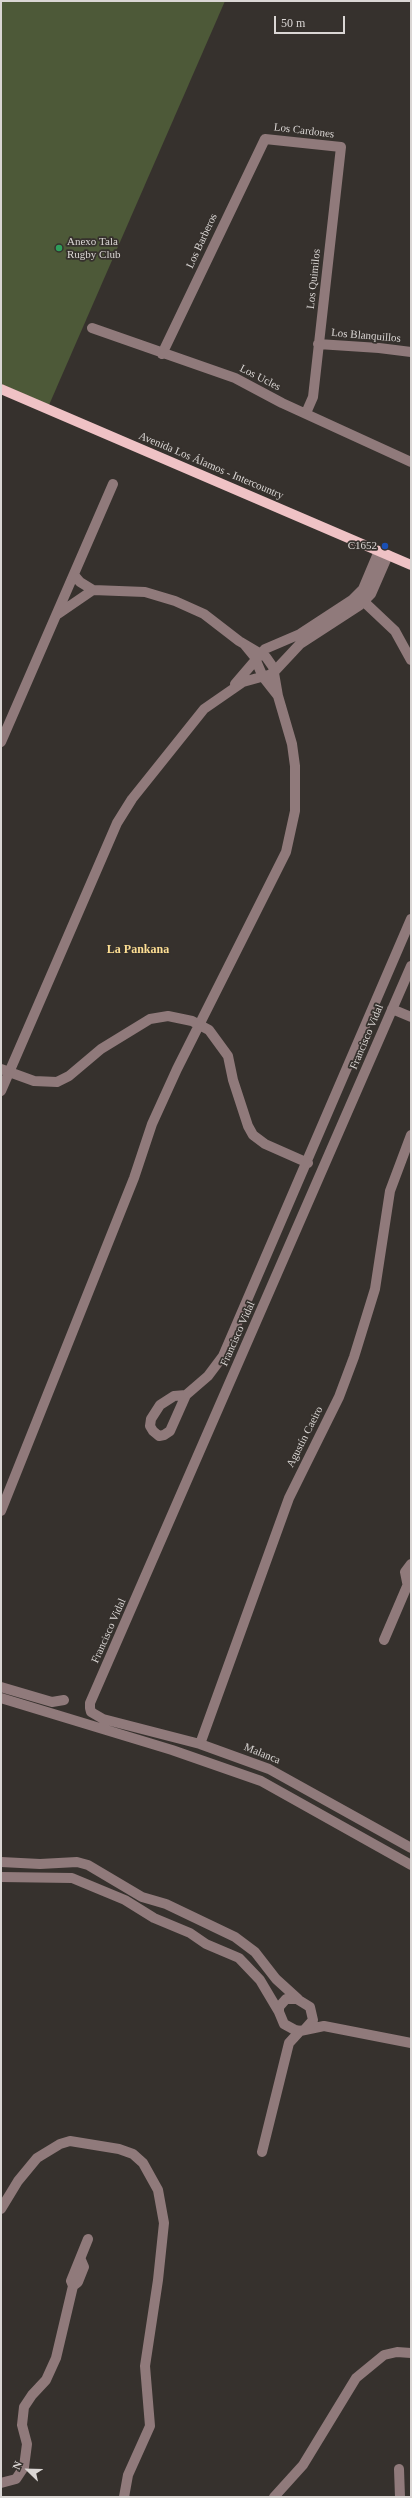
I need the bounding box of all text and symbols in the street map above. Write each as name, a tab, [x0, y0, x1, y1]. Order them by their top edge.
scale bar	[276, 8, 347, 34]
text: 50 m	[281, 16, 305, 30]
street label: Los Cardones	[273, 121, 335, 141]
street label: Los Barberos	[184, 211, 220, 271]
place label: Anexo Tala Rugby Club	[67, 235, 120, 261]
marker: Anexo Tala Rugby Club	[54, 243, 64, 253]
street label: Los Quimilos	[304, 248, 324, 310]
street label: Los Blanquillos	[331, 326, 401, 346]
street label: Los Ucles	[237, 362, 283, 394]
street label: Avenida Los Álamos - Intercountry	[137, 429, 285, 503]
place label: C1652	[348, 539, 377, 553]
marker: C1652	[380, 541, 390, 551]
district label: La Pankana	[107, 943, 169, 957]
street label: Francisco Vidal	[347, 1003, 387, 1071]
street label: Francisco Vidal	[218, 1300, 258, 1368]
street label: Agustín Caeiro	[284, 1404, 326, 1470]
street label: Francisco Vidal	[89, 1597, 129, 1665]
street label: Malanca	[242, 1741, 282, 1767]
north arrow	[8, 2450, 48, 2490]
text: N	[10, 2459, 24, 2471]

